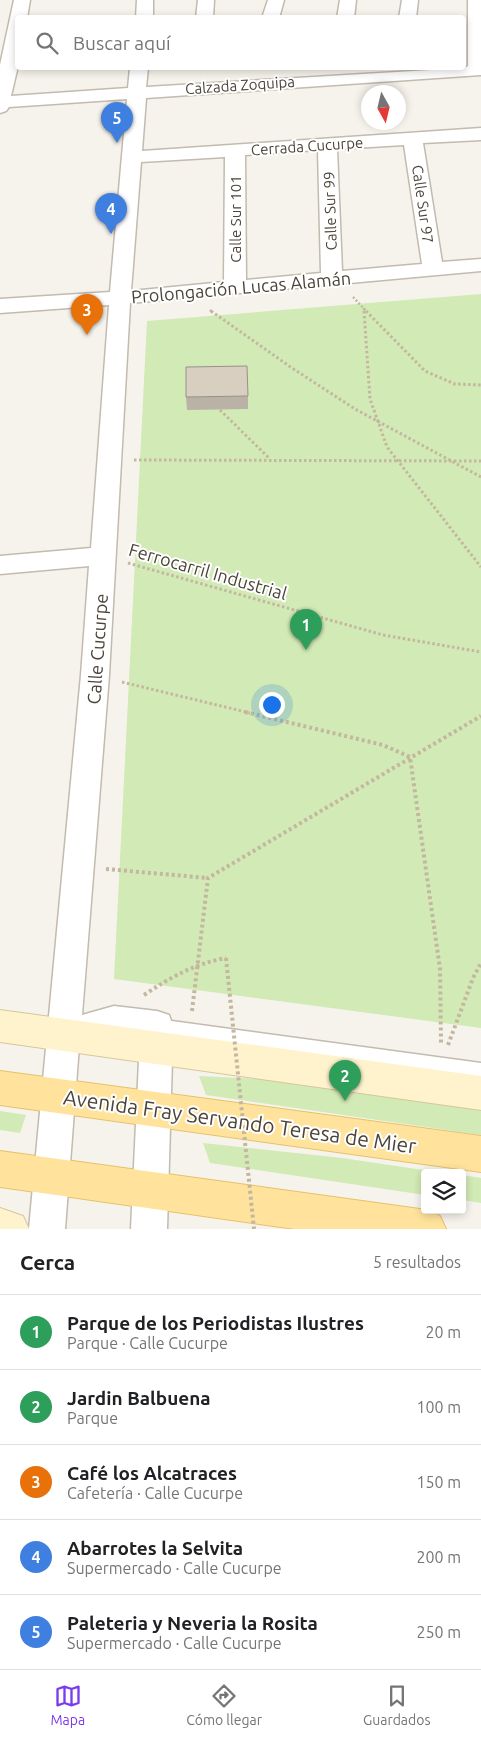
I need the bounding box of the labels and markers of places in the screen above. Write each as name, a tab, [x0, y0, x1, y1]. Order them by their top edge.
pin: 5	[101, 102, 133, 143]
pin: 4	[95, 193, 127, 234]
pin: 3	[71, 294, 103, 335]
pin: 1	[290, 609, 322, 650]
pin: 2	[329, 1060, 361, 1101]

